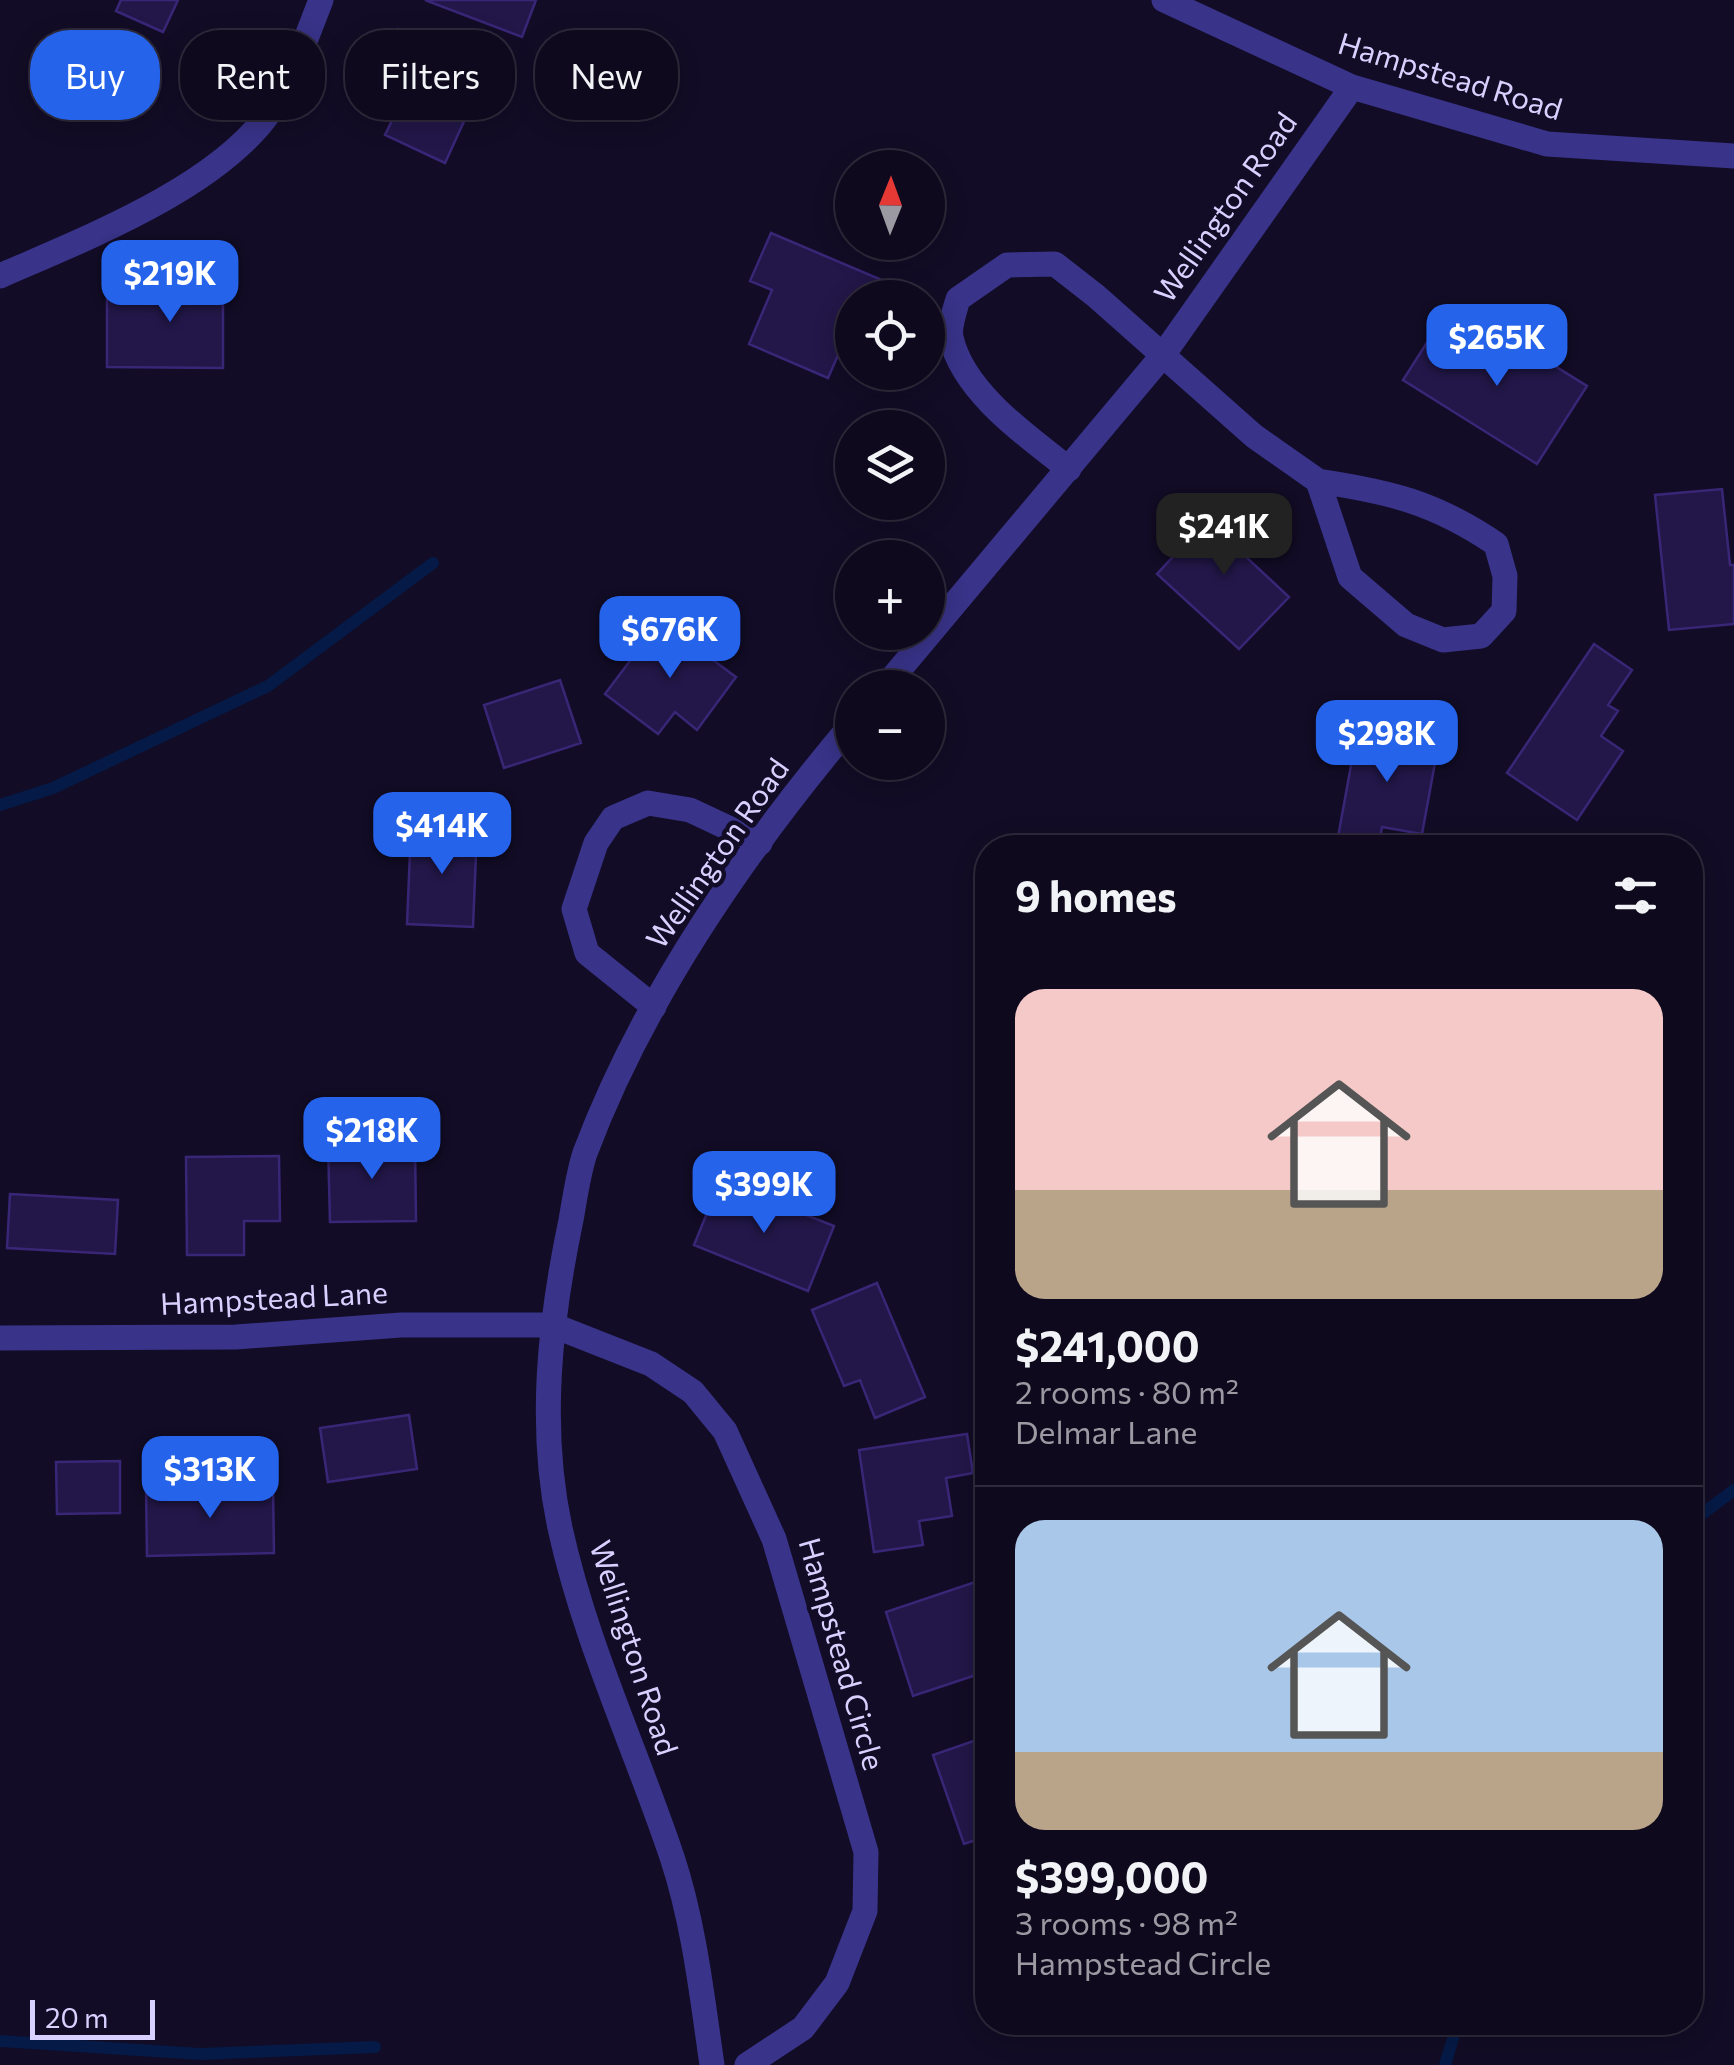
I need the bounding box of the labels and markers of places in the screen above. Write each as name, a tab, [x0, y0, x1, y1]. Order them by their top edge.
pin: $219K	[100, 240, 240, 325]
pin: $265K	[1427, 304, 1567, 389]
pin: $241K	[1154, 493, 1294, 578]
pin: $676K	[600, 596, 740, 681]
pin: $298K	[1317, 700, 1457, 785]
pin: $414K	[372, 792, 512, 877]
pin: $218K	[302, 1097, 442, 1182]
pin: $399K	[694, 1151, 834, 1236]
pin: $313K	[140, 1436, 280, 1521]

